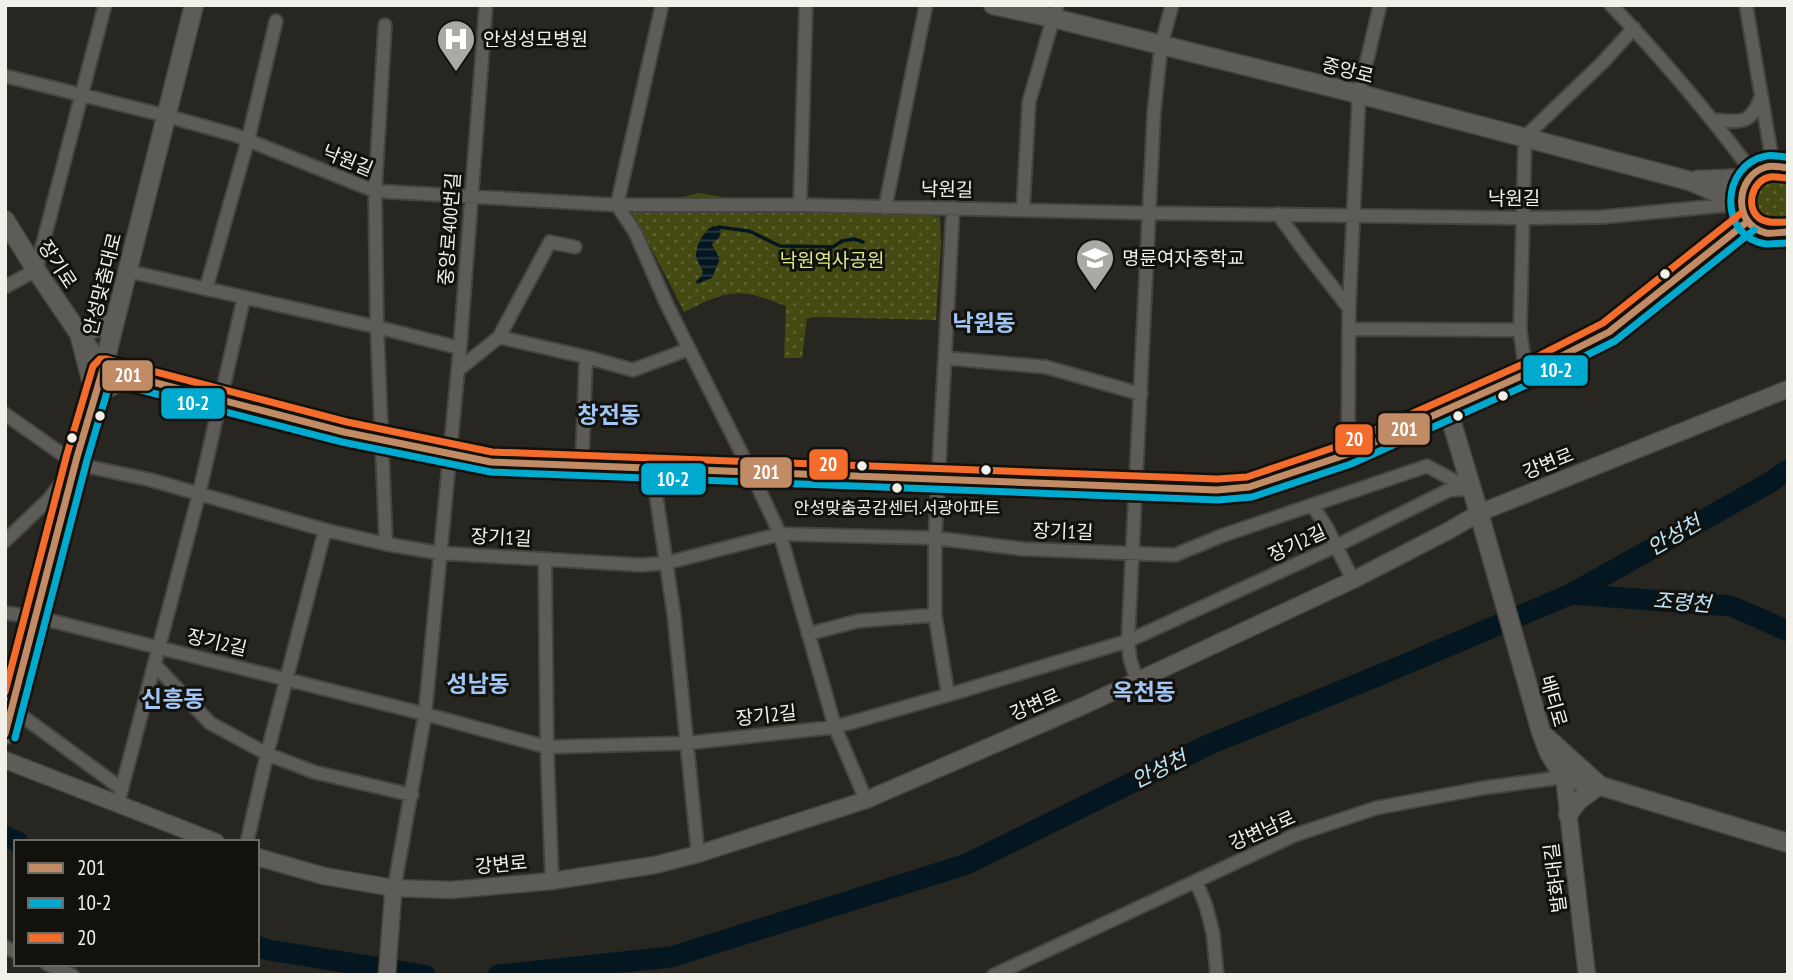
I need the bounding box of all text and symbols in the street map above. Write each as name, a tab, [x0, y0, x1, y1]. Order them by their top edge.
hospital icon: 안성성모병원	[435, 18, 477, 73]
place label: 안성성모병원	[483, 27, 588, 51]
street label: 중앙로	[1320, 52, 1376, 88]
street label: 낙원길	[319, 139, 377, 181]
street label: 중앙로400번길	[433, 172, 465, 286]
street label: 낙원길	[921, 177, 973, 201]
street label: 낙원길	[1488, 186, 1540, 210]
street label: 안성맞춤대로	[78, 230, 126, 338]
street label: 장기로	[34, 235, 82, 293]
school or university icon: 명륜여자중학교	[1074, 237, 1116, 292]
place label: 명륜여자중학교	[1122, 246, 1244, 270]
park label: 낙원역사공원	[780, 248, 884, 272]
unlabelled marker	[1658, 267, 1672, 281]
district label: 낙원동	[952, 308, 1016, 337]
line badge: 10-2	[1522, 354, 1589, 387]
text: 10-2	[1540, 358, 1572, 382]
line badge: 201	[101, 359, 154, 392]
text: 201	[114, 363, 142, 387]
line badge: 10-2	[160, 387, 226, 420]
unlabelled marker	[1496, 389, 1510, 403]
text: 10-2	[177, 391, 209, 415]
district label: 창전동	[577, 400, 641, 429]
unlabelled marker	[93, 409, 107, 423]
unlabelled marker	[1451, 409, 1465, 423]
line badge: 201	[1377, 412, 1431, 446]
text: 201	[1390, 417, 1418, 441]
line badge: 20	[1334, 423, 1374, 456]
text: 20	[1345, 427, 1363, 451]
unlabelled marker	[65, 431, 79, 445]
street label: 강변로	[1519, 442, 1577, 484]
line badge: 20	[808, 448, 849, 481]
text: 20	[819, 452, 837, 476]
line badge: 201	[739, 456, 793, 489]
unlabelled marker	[855, 459, 869, 473]
text: 201	[752, 460, 780, 484]
line badge: 10-2	[640, 462, 707, 496]
unlabelled marker	[979, 463, 993, 477]
text: 10-2	[657, 467, 689, 491]
marker: 안성맞춤공감센터.서광아파트	[890, 481, 904, 495]
place label: 안성맞춤공감센터.서광아파트	[794, 497, 1000, 519]
water label: 안성천	[1642, 507, 1708, 561]
street label: 장기1길	[1032, 518, 1094, 544]
street label: 장기2길	[1264, 519, 1330, 567]
street label: 장기1길	[470, 523, 532, 551]
water label: 조령천	[1652, 587, 1715, 618]
street label: 장기2길	[185, 623, 249, 661]
district label: 성남동	[446, 669, 510, 698]
street label: 배티로	[1535, 672, 1573, 730]
district label: 옥천동	[1112, 677, 1176, 706]
street label: 강변로	[1006, 683, 1064, 725]
district label: 신흥동	[141, 684, 205, 713]
street label: 장기2길	[734, 700, 798, 730]
water label: 안성천	[1127, 743, 1193, 794]
street label: 강변남로	[1225, 805, 1299, 855]
legend	[14, 840, 259, 966]
street label: 발화대길	[1539, 842, 1571, 914]
street label: 강변로	[474, 850, 528, 878]
text: 201	[77, 854, 105, 881]
text: 10-2	[77, 889, 111, 916]
text: 20	[77, 924, 96, 951]

